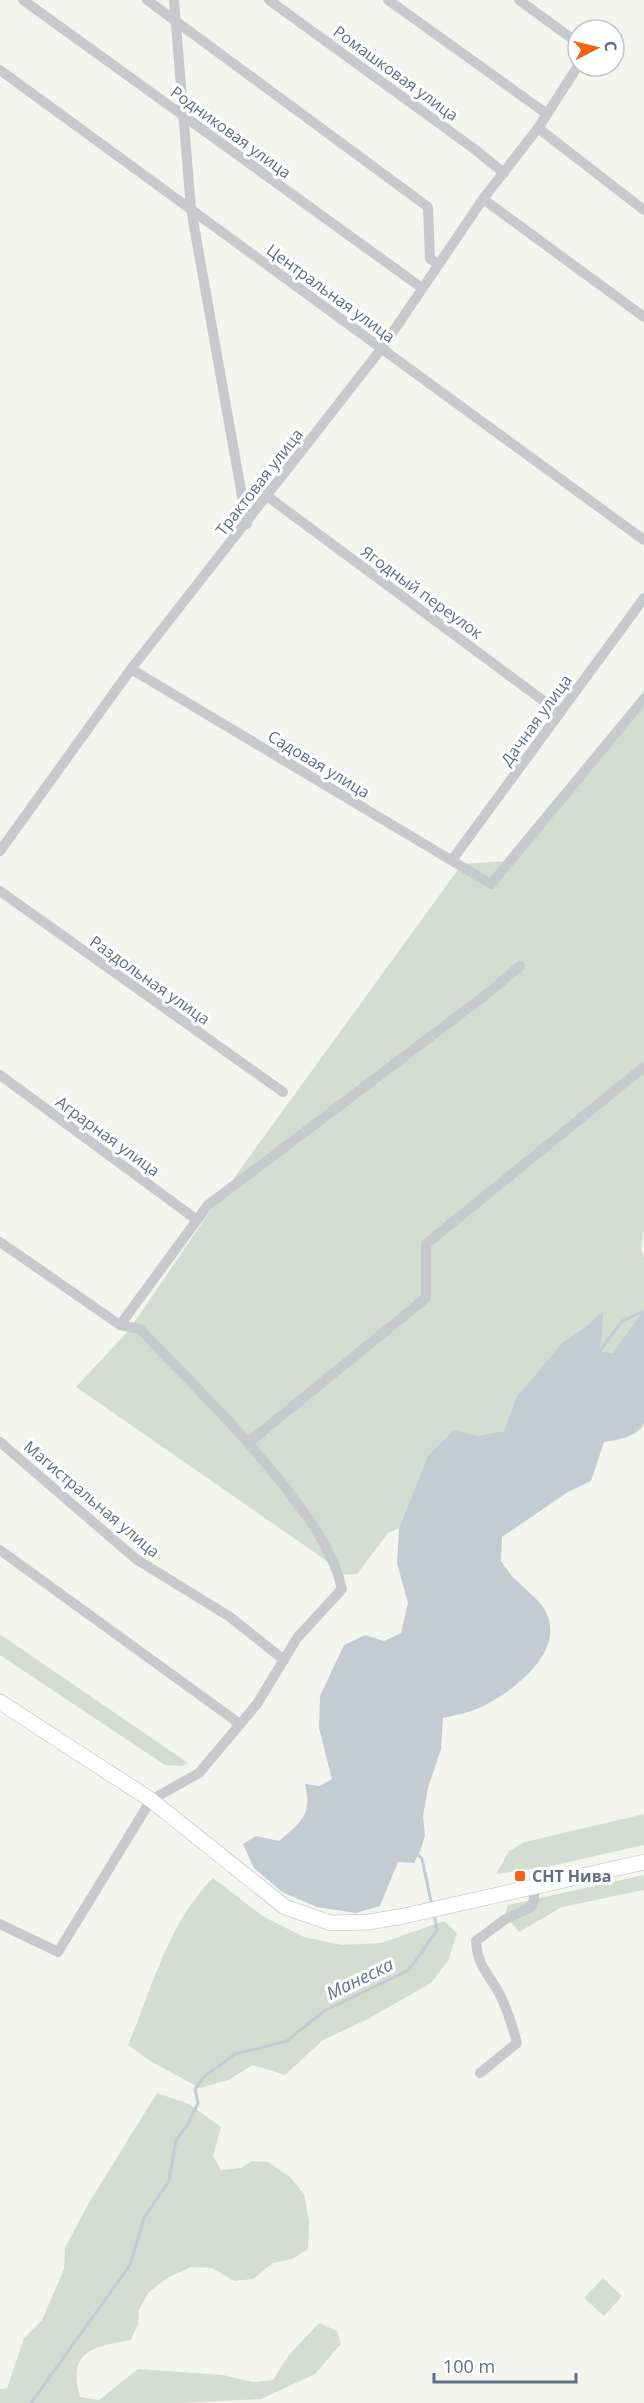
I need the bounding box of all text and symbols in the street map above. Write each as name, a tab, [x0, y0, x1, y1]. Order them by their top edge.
north arrow	[566, 18, 626, 78]
street label: Ромашковая улица	[329, 20, 463, 126]
text: С	[599, 40, 622, 53]
street label: Родниковая улица	[166, 81, 296, 183]
street label: Центральная улица	[262, 239, 400, 347]
street label: Трактовая улица	[210, 424, 308, 540]
street label: Ягодный переулок	[357, 540, 488, 644]
street label: Дачная улица	[495, 670, 577, 770]
street label: Садовая улица	[264, 725, 374, 803]
street label: Раздольная улица	[86, 930, 214, 1030]
street label: Аграрная улица	[51, 1091, 165, 1181]
street label: Магистральная улица	[19, 1436, 165, 1562]
place label: СНТ Нива	[532, 1865, 611, 1887]
marker: СНТ Нива	[513, 1869, 527, 1883]
water label: Манеска	[322, 1952, 397, 2005]
scale bar	[434, 2346, 576, 2384]
text: 100 m	[443, 2354, 495, 2378]

